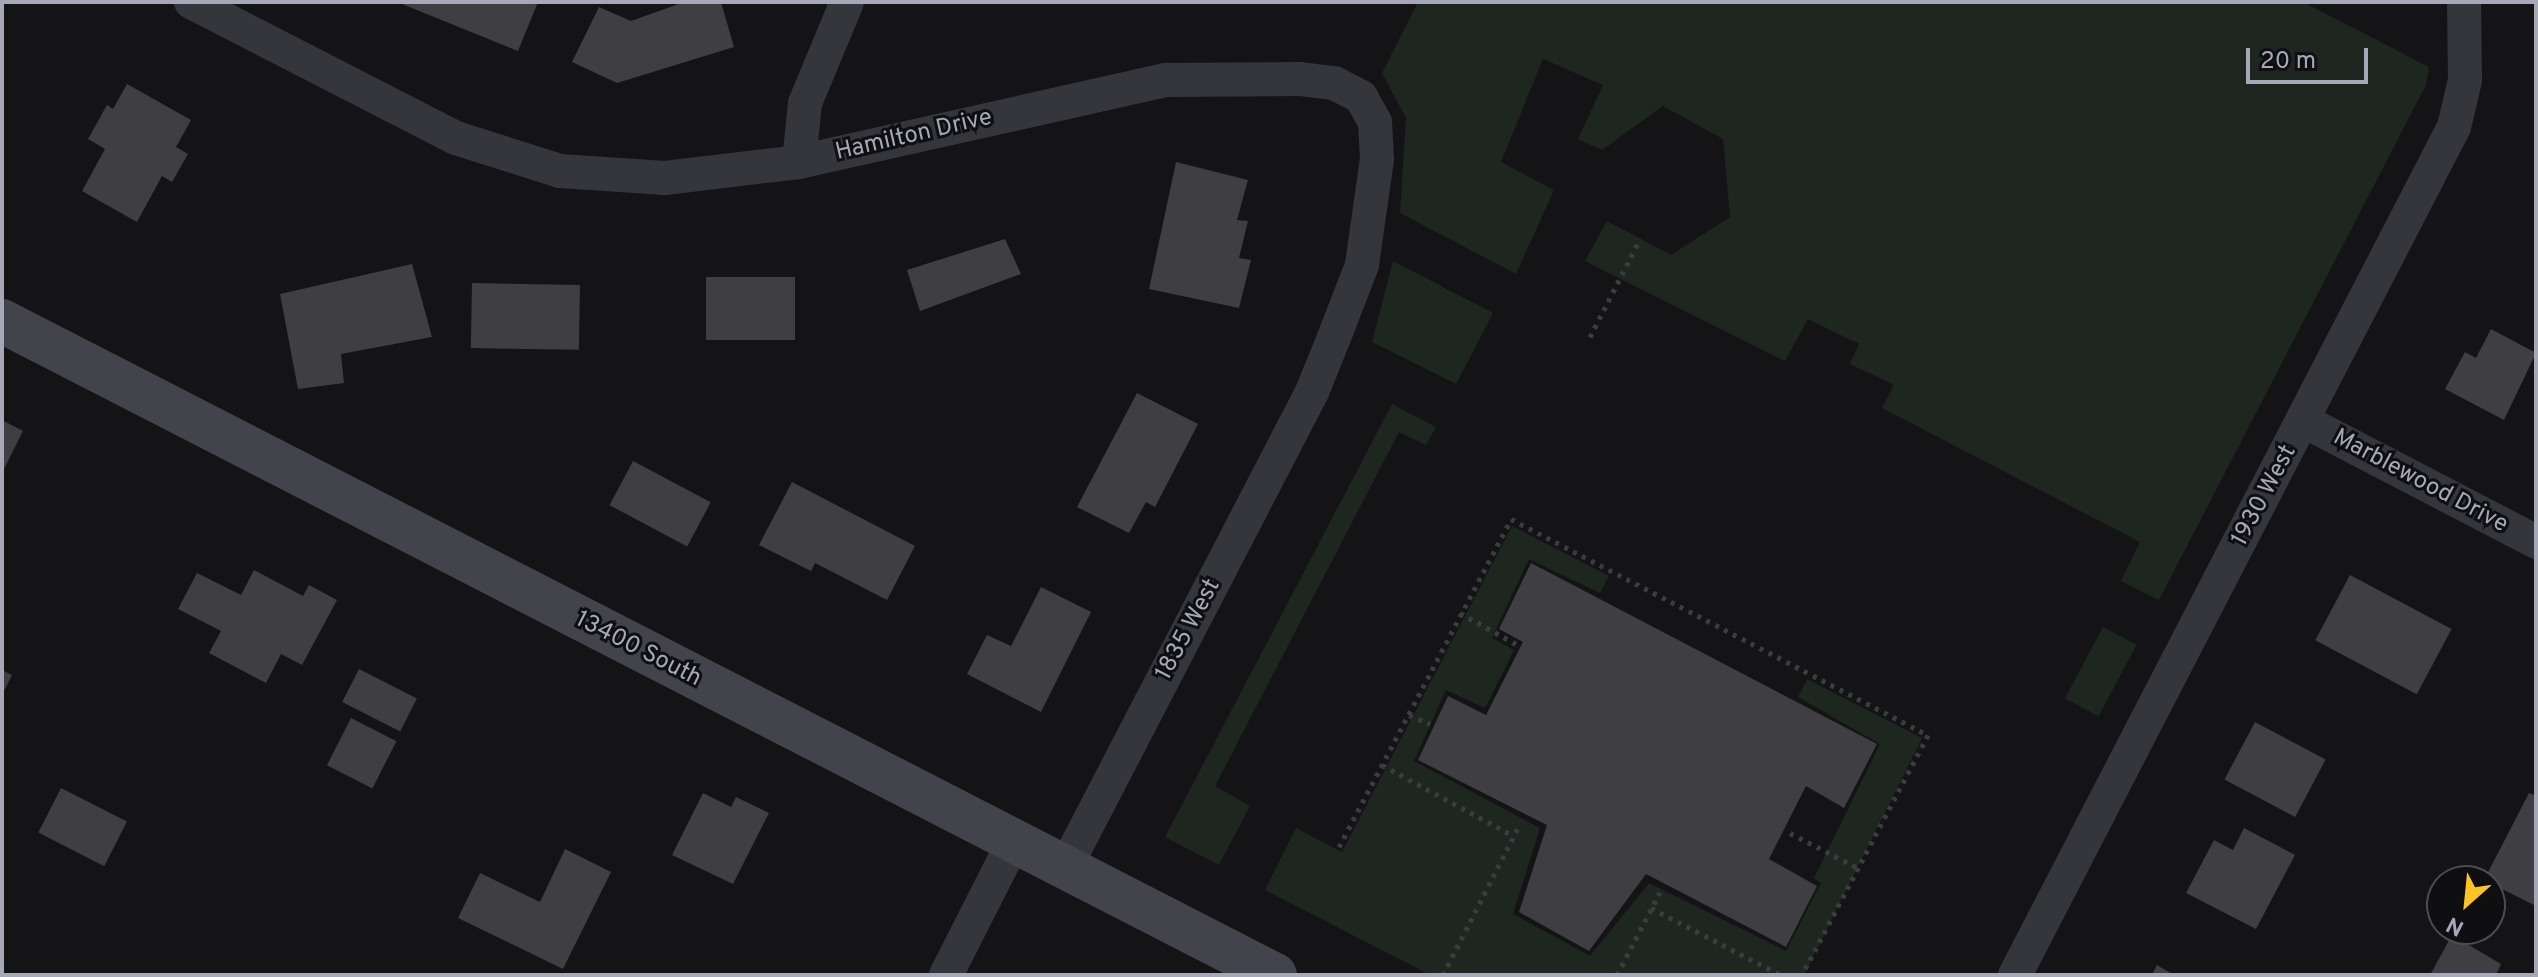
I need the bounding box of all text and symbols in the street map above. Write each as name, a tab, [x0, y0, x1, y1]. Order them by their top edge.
scale bar	[2250, 32, 2372, 82]
text: 20 m	[2260, 47, 2316, 77]
street label: Hamilton Drive	[833, 104, 995, 168]
street label: Marblewood Drive	[2328, 424, 2512, 540]
street label: 1930 West	[2226, 440, 2304, 552]
street label: 1835 West	[1150, 574, 1228, 686]
street label: 13400 South	[570, 606, 706, 694]
north arrow	[2426, 865, 2506, 945]
text: N	[2443, 909, 2469, 941]

